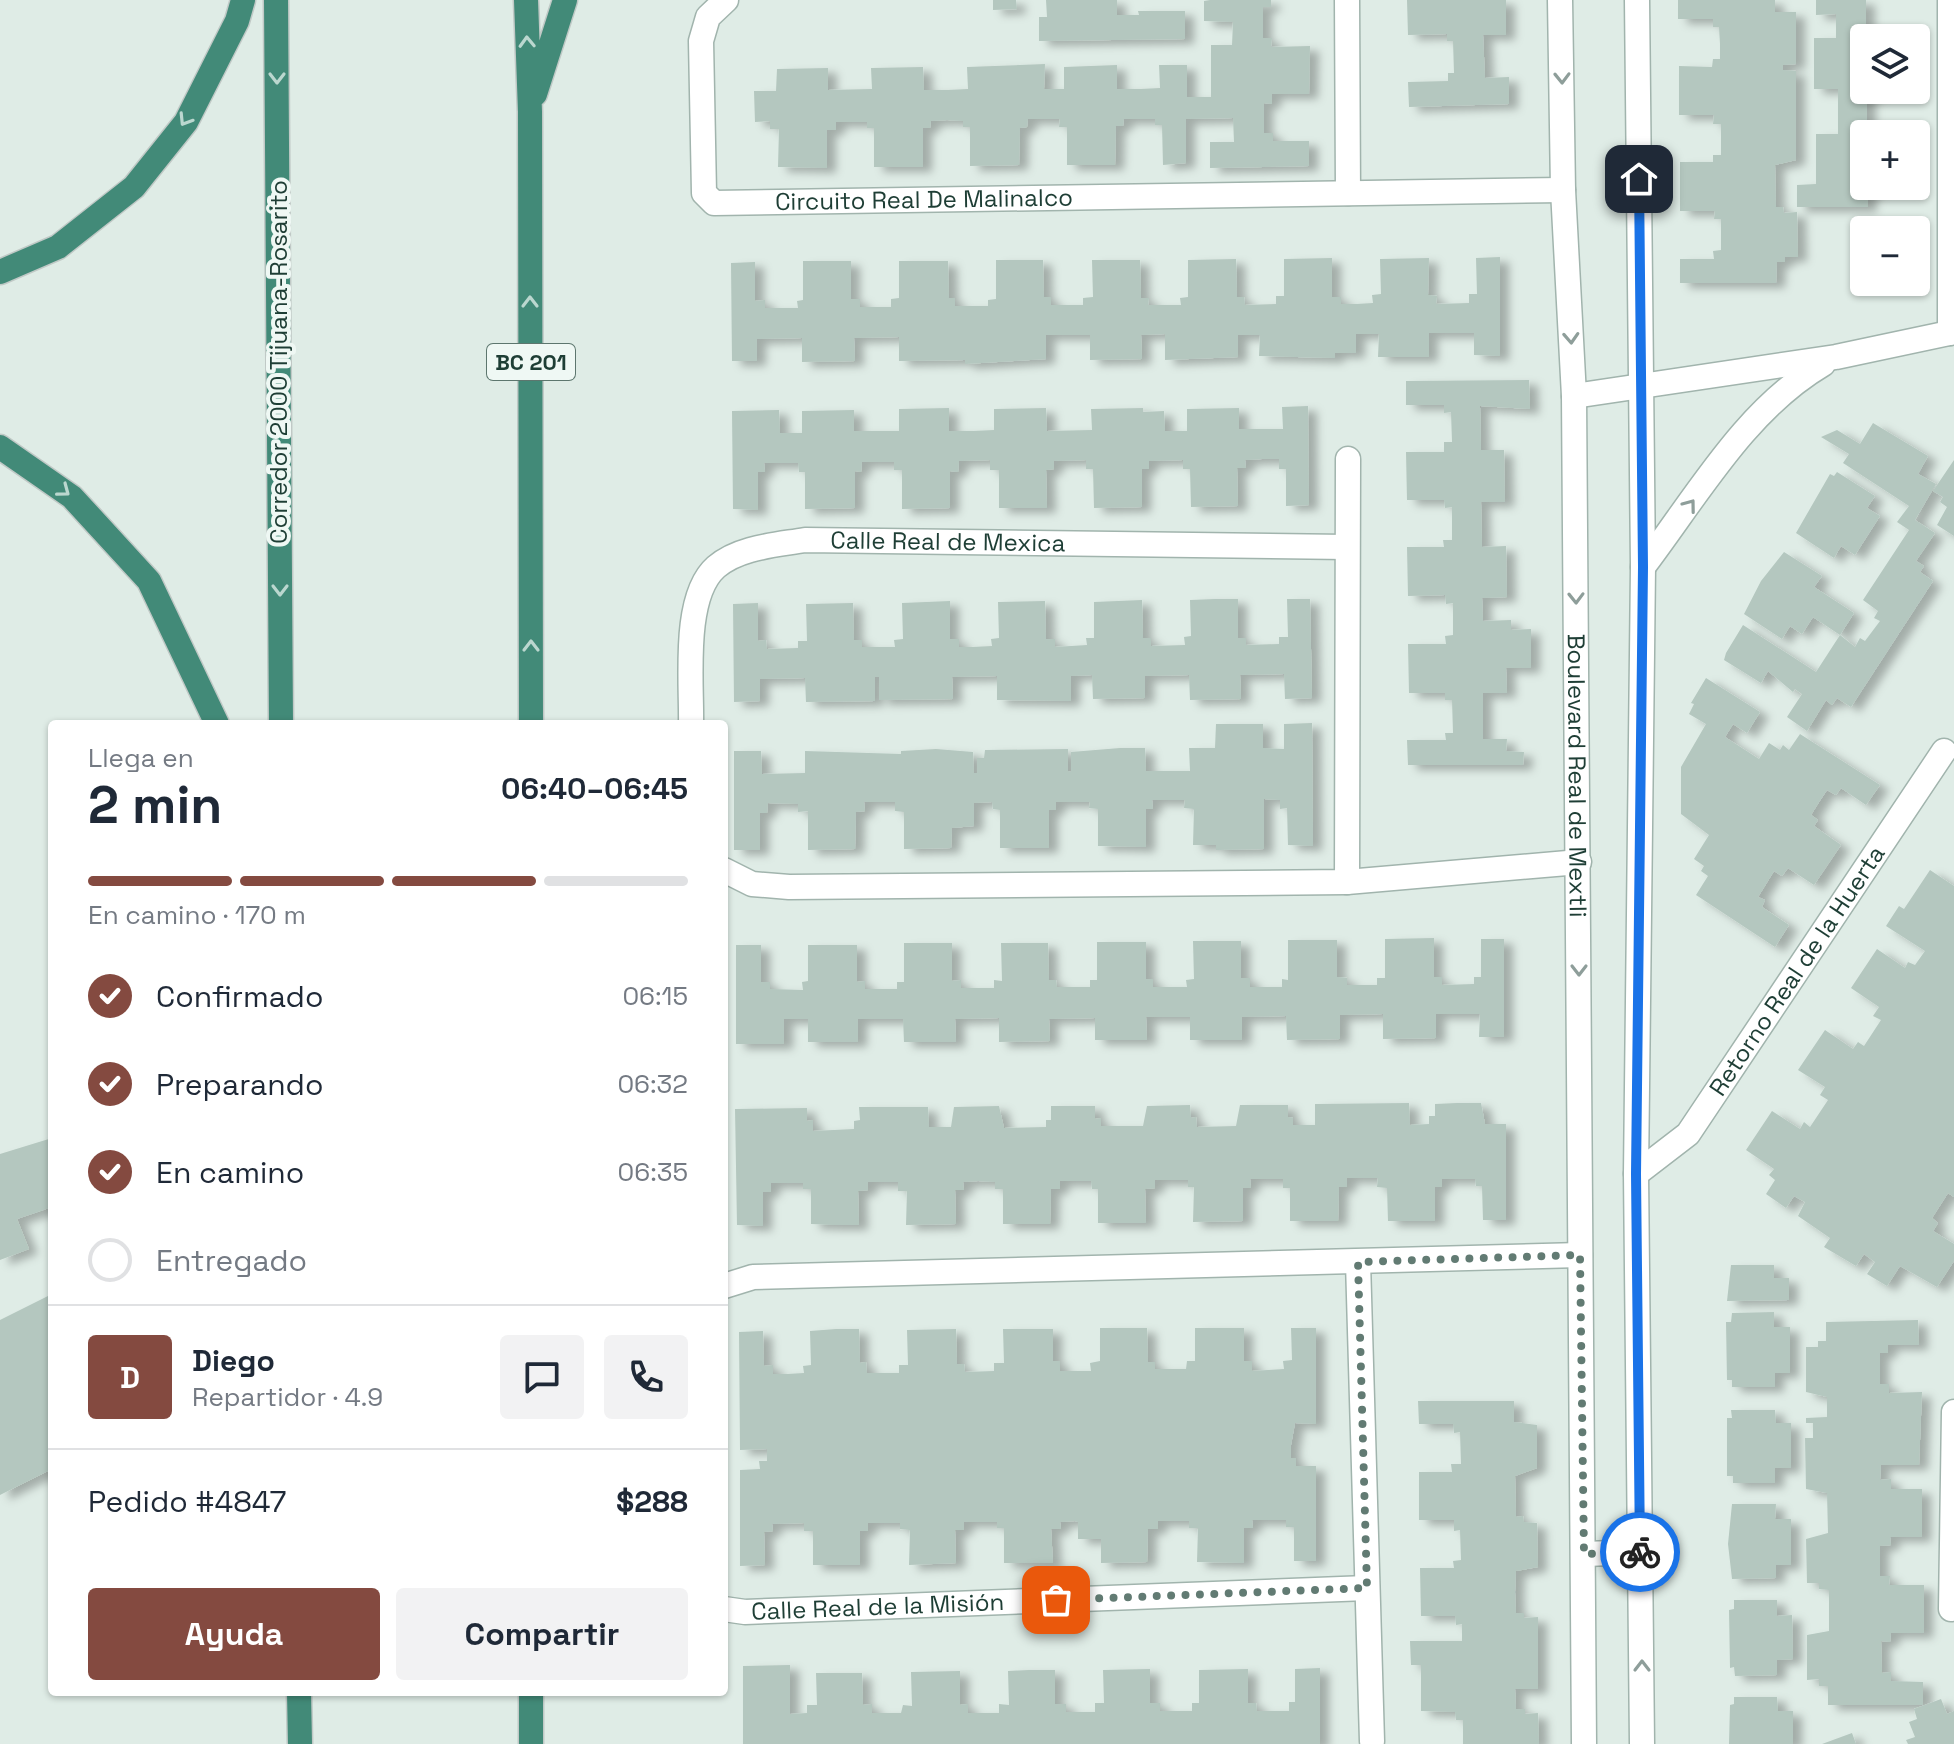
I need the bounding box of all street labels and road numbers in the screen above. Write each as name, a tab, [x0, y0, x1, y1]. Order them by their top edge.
street label: Corredor 2000 Tijuana-Rosarito	[263, 180, 294, 544]
street label: Circuito Real De Malinalco	[775, 182, 1073, 217]
road number: BC 201	[487, 344, 575, 380]
street label: Calle Real de Mexica	[830, 524, 1066, 558]
street label: Boulevard Real de Mextli	[1561, 634, 1594, 918]
street label: Retorno Real de la Huerta	[1702, 839, 1892, 1102]
street label: Calle Real de la Misión	[751, 1586, 1005, 1627]

